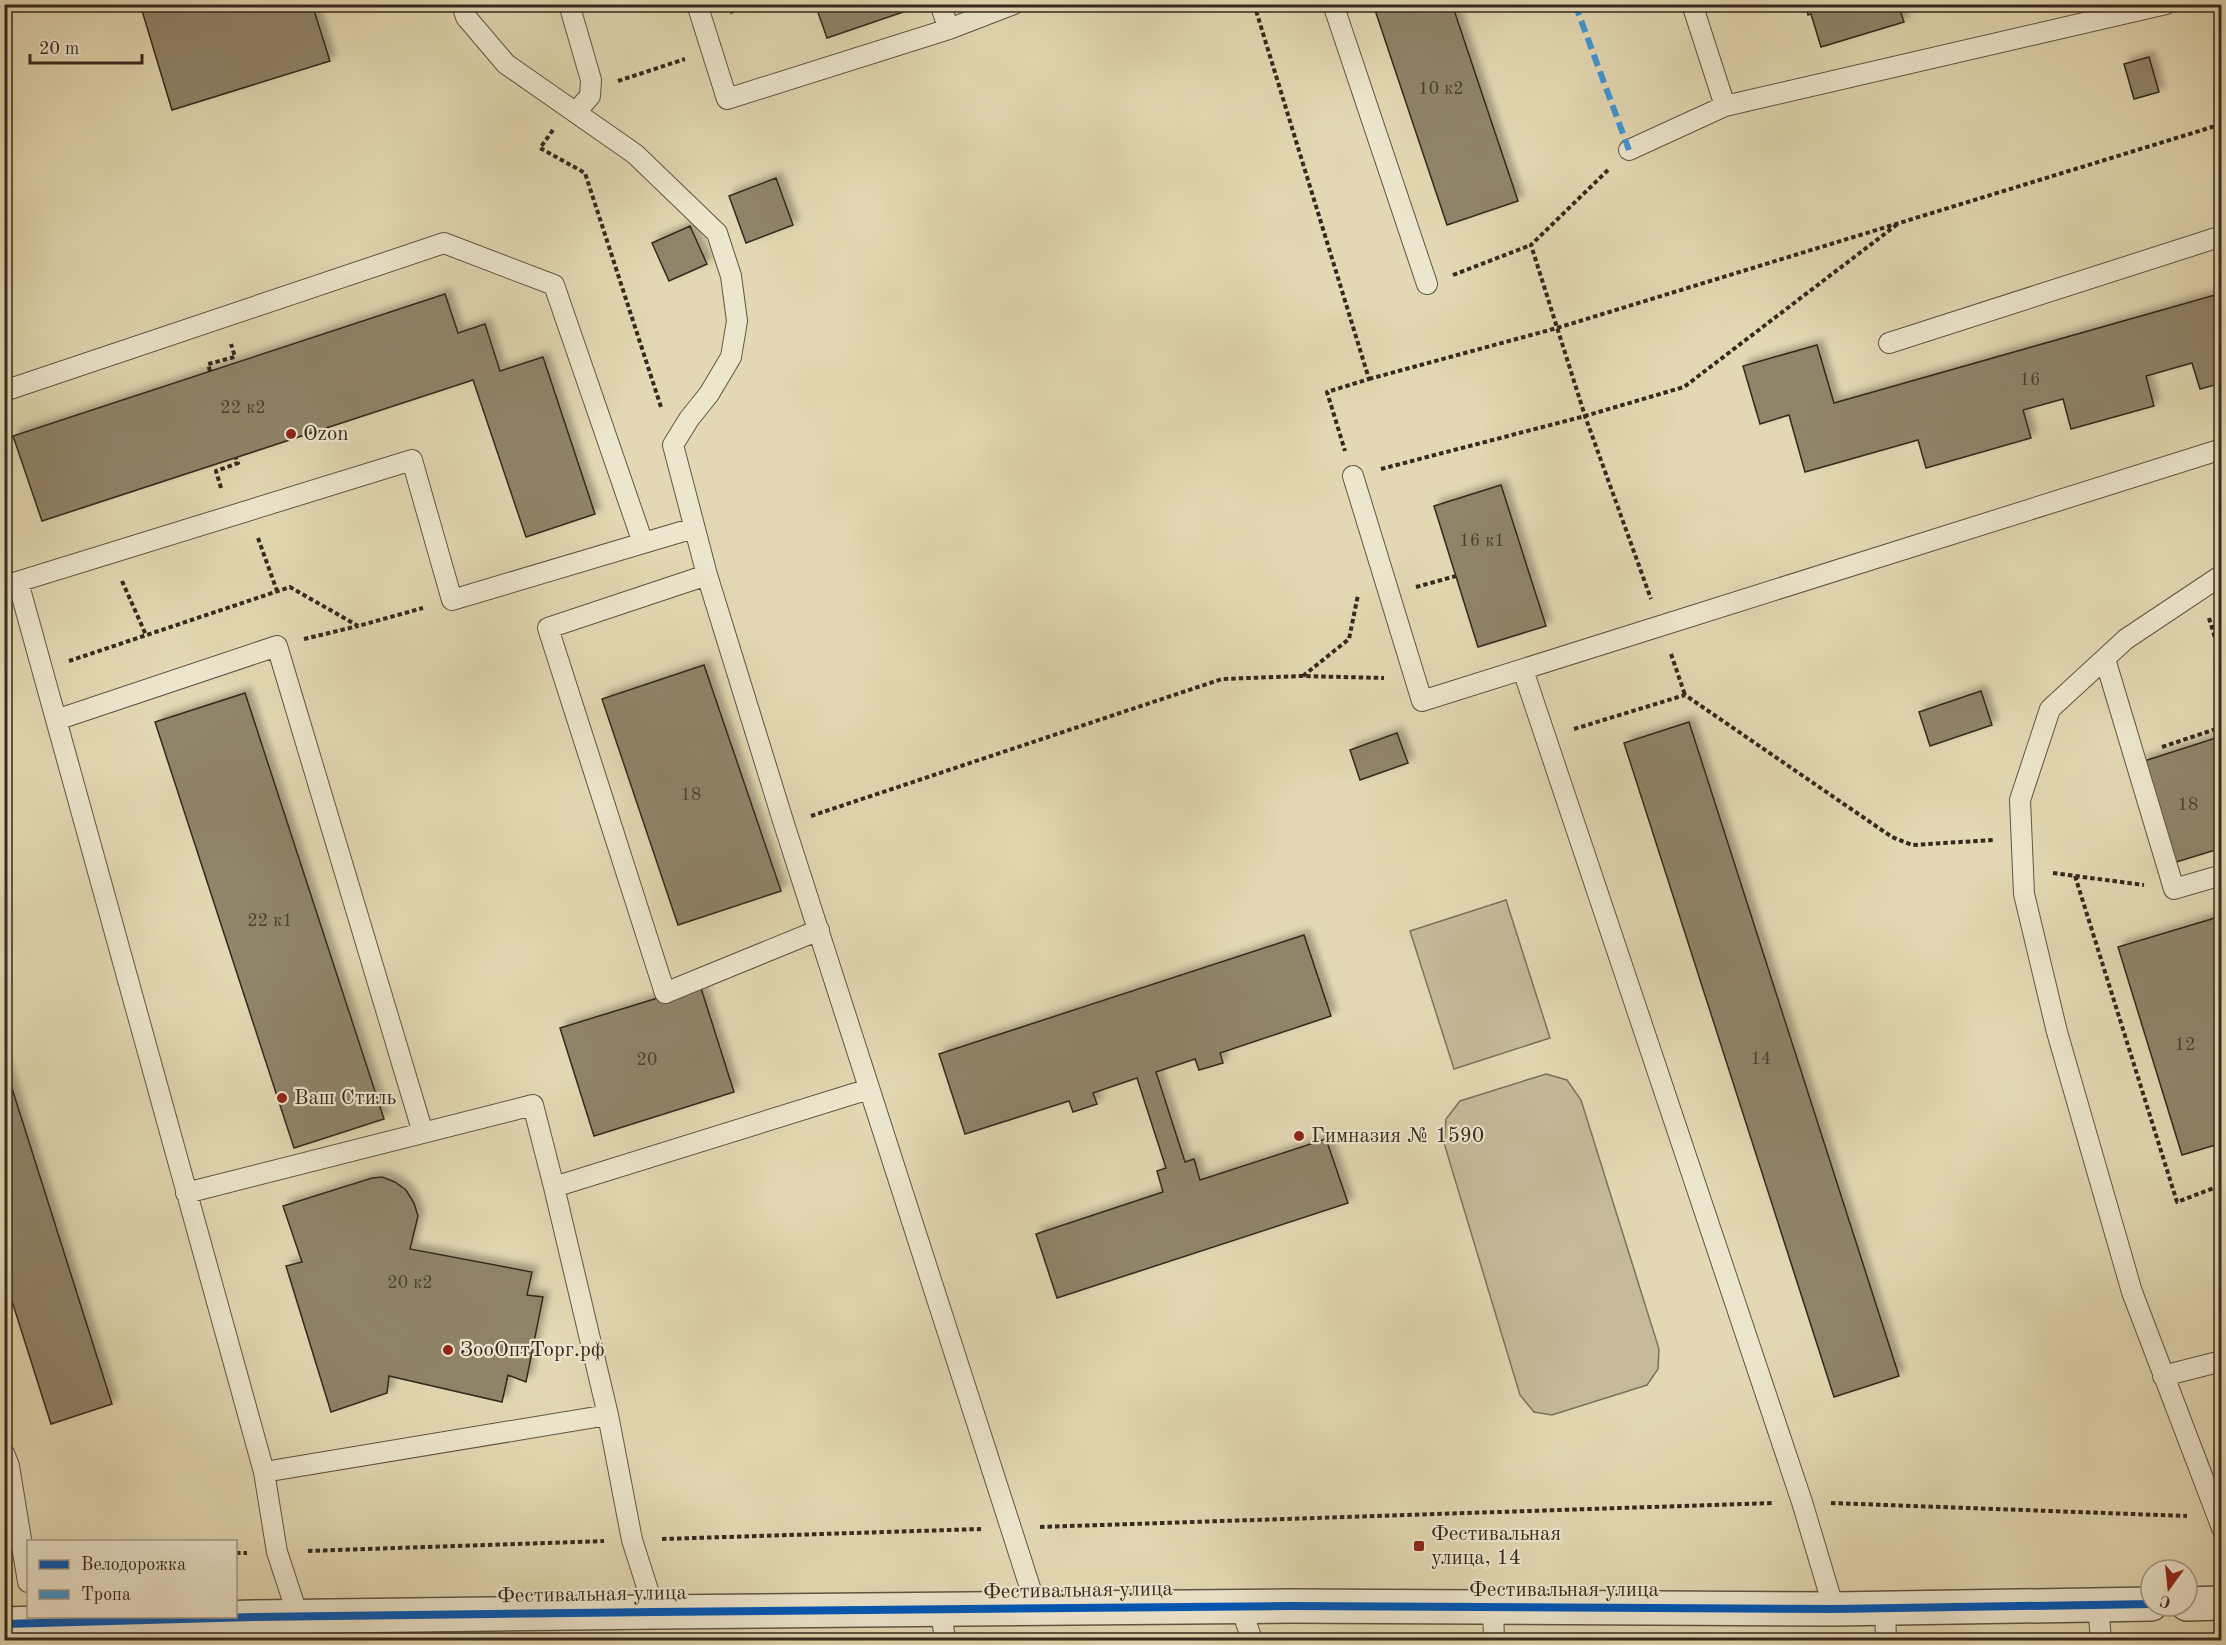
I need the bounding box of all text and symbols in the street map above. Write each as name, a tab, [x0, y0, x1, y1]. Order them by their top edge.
scale bar	[30, 27, 142, 65]
text: 20 m	[39, 40, 79, 58]
house number: 10 к2	[1418, 80, 1464, 98]
house number: 16	[2020, 371, 2040, 389]
house number: 22 к2	[220, 399, 266, 417]
place label: Ozon	[303, 424, 349, 445]
marker: Ozon	[284, 427, 298, 441]
house number: 16 к1	[1459, 532, 1505, 550]
house number: 18	[681, 786, 701, 804]
house number: 18	[2178, 796, 2198, 814]
house number: 22 к1	[247, 912, 293, 930]
house number: 12	[2175, 1036, 2195, 1054]
house number: 14	[1751, 1050, 1771, 1068]
house number: 20	[637, 1051, 657, 1069]
place label: Ваш Стиль	[294, 1088, 397, 1109]
marker: Ваш Стиль	[275, 1091, 289, 1105]
place label: Гимназия № 1590	[1311, 1126, 1484, 1147]
marker: Гимназия № 1590	[1292, 1129, 1306, 1143]
house number: 20 к2	[387, 1274, 433, 1292]
place label: ЗооОптТорг.рф	[460, 1340, 605, 1361]
marker: ЗооОптТорг.рф	[441, 1343, 455, 1357]
place label: Фестивальная улица, 14	[1431, 1524, 1561, 1569]
marker: Фестивальная улица, 14	[1412, 1539, 1426, 1553]
legend	[27, 1540, 237, 1618]
text: Велодорожка	[81, 1556, 186, 1574]
north arrow	[2139, 1558, 2199, 1618]
street label: Фестивальная улица	[983, 1579, 1173, 1603]
street label: Фестивальная улица	[1469, 1580, 1659, 1601]
street label: Фестивальная улица	[497, 1583, 687, 1607]
text: Тропа	[81, 1586, 131, 1604]
text: С	[2158, 1591, 2173, 1610]

